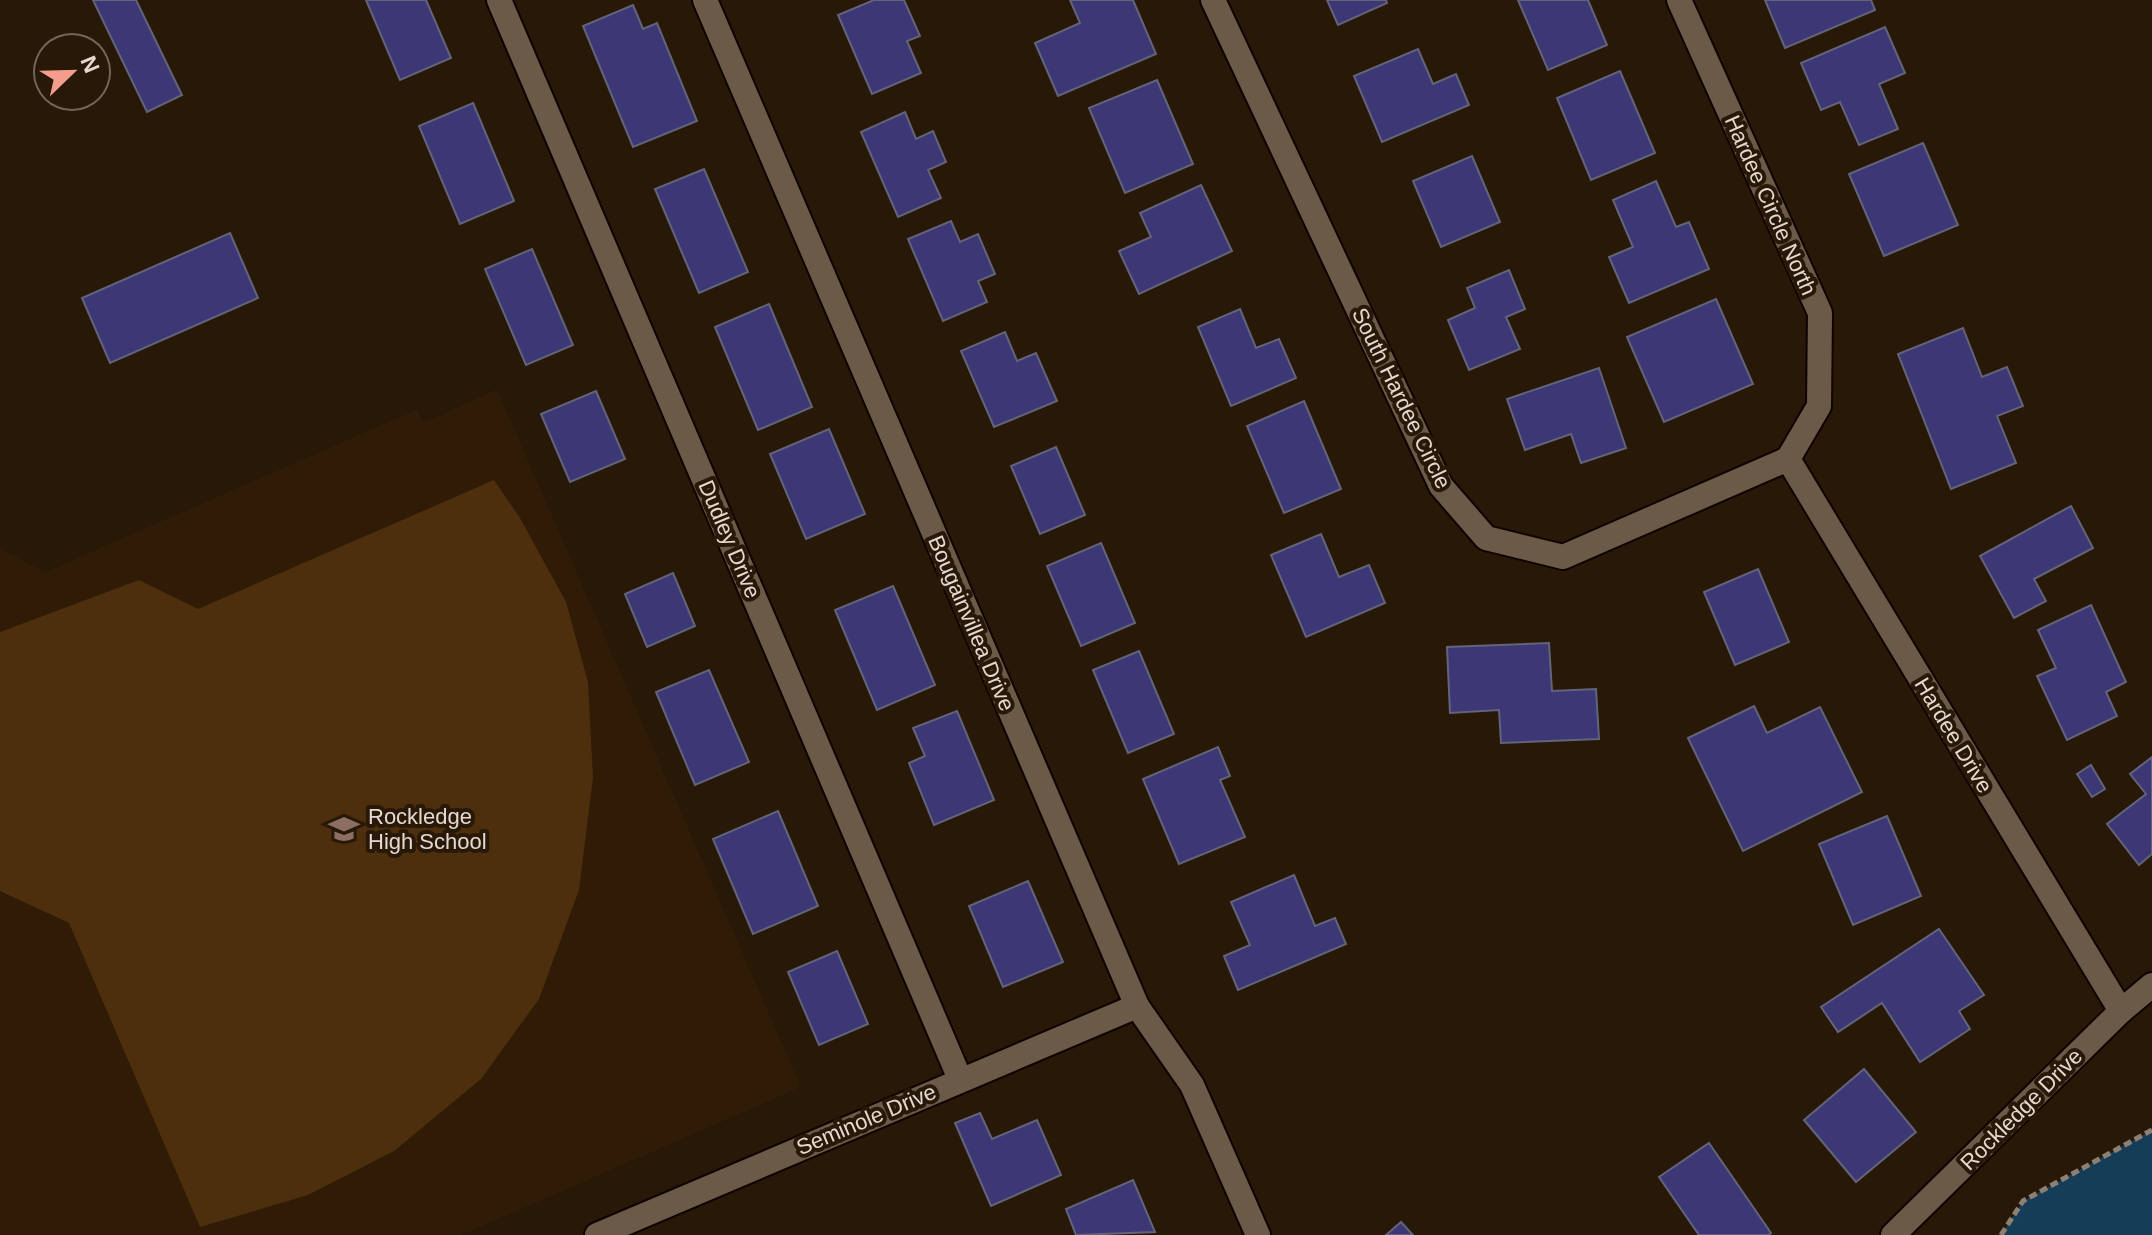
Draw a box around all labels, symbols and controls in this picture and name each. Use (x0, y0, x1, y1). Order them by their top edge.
north arrow (32, 32, 112, 112)
text: N (75, 52, 105, 77)
street label: Hardee Circle North (1720, 111, 1821, 299)
street label: South Hardee Circle (1347, 304, 1456, 493)
street label: Dudley Drive (693, 476, 766, 602)
street label: Bougainvillea Drive (923, 532, 1020, 715)
street label: Hardee Drive (1909, 673, 1998, 797)
place label: Rockledge High School (368, 804, 487, 854)
school or university icon: Rockledge High School (327, 812, 361, 846)
street label: Rockledge Drive (1955, 1043, 2087, 1175)
street label: Seminole Drive (793, 1079, 940, 1160)

